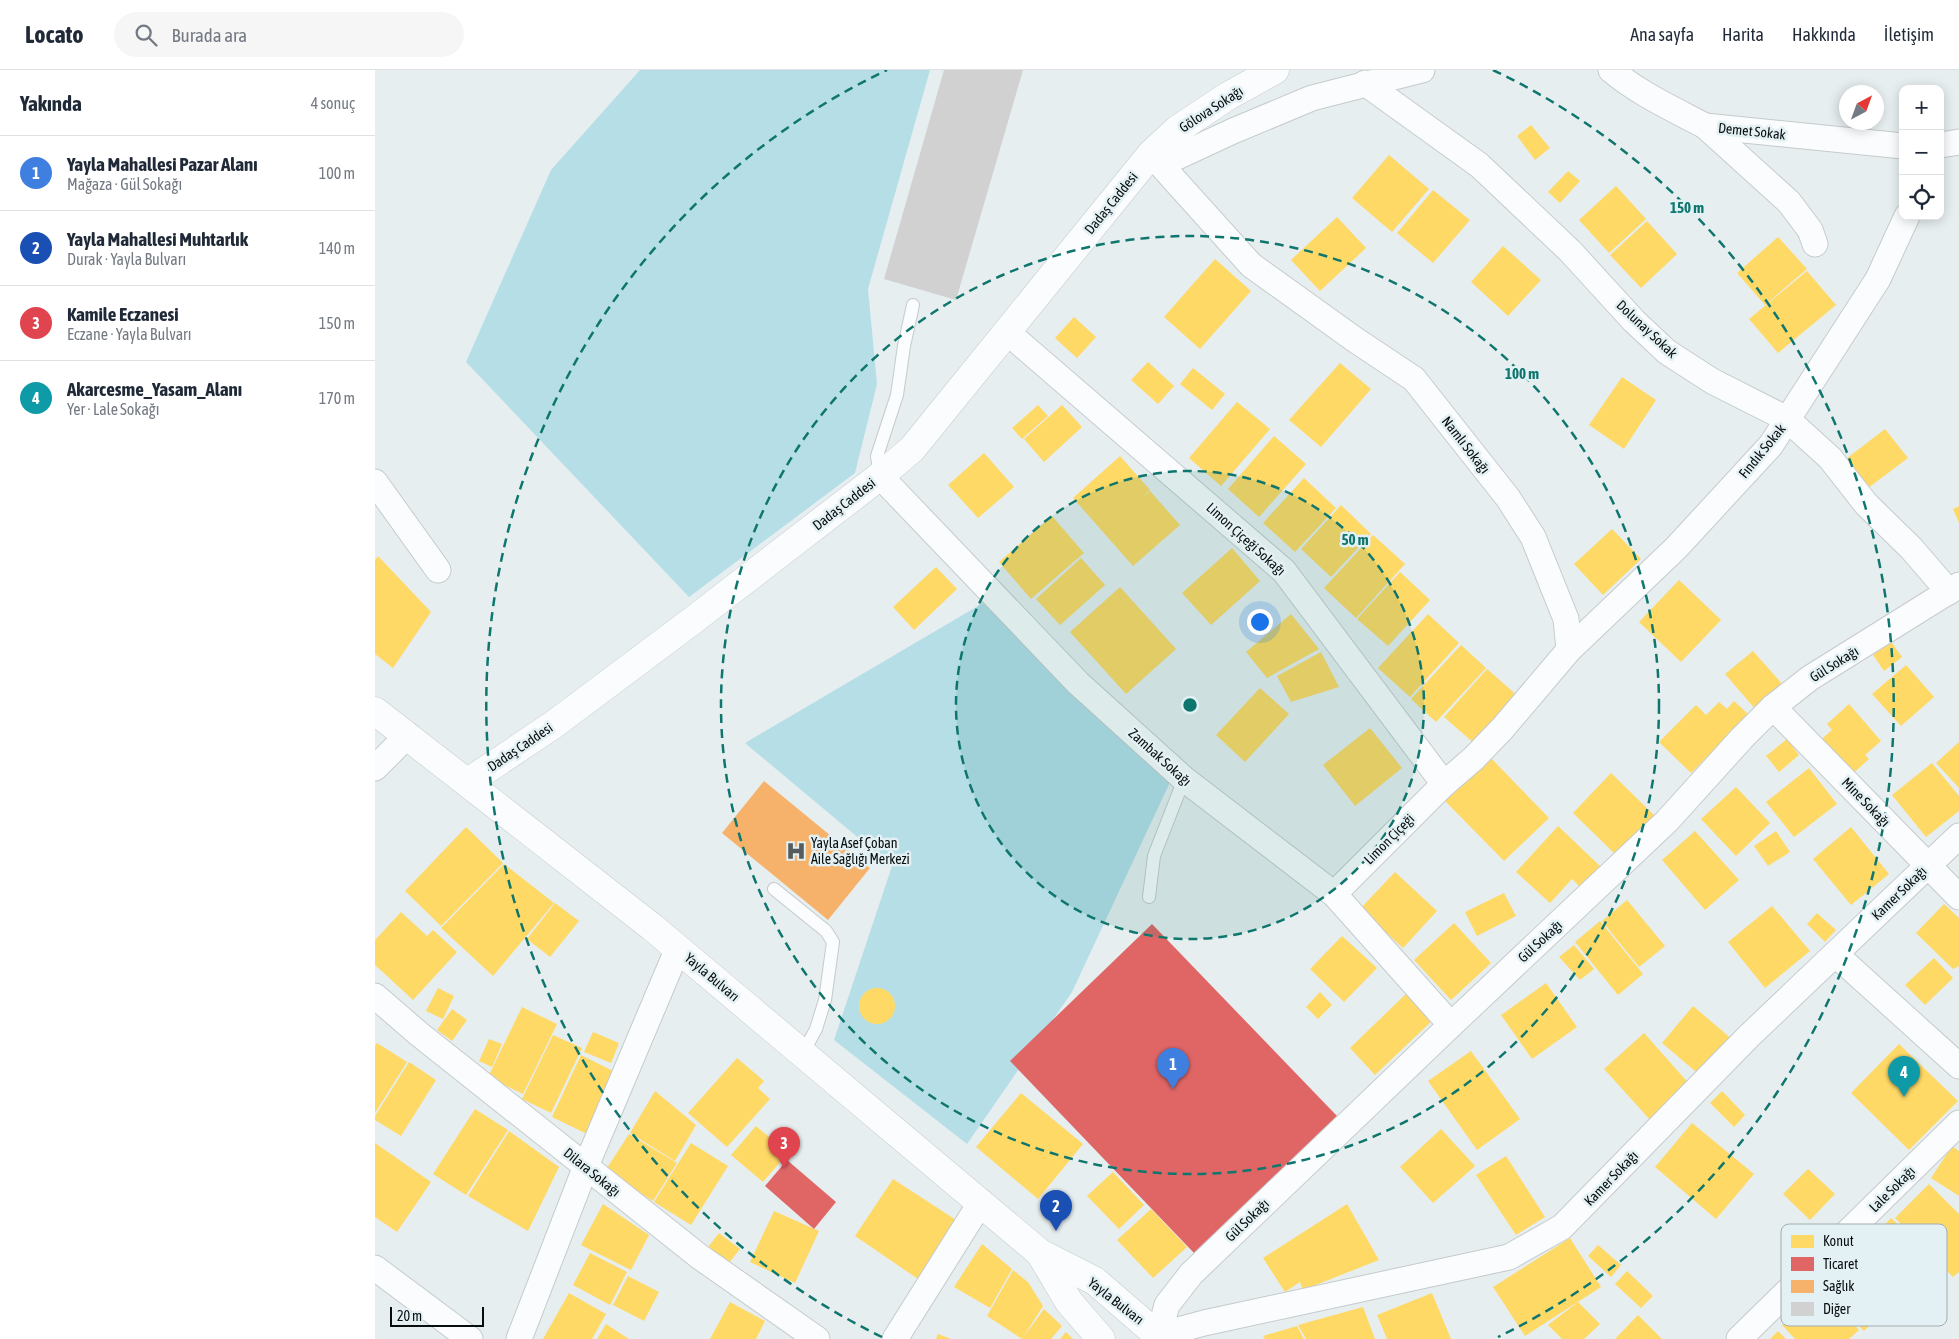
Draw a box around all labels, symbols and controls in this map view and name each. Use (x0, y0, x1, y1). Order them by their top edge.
search box (114, 12, 464, 57)
text: Locato (25, 21, 84, 48)
icon: search (132, 21, 160, 49)
text: Burada ara (172, 24, 247, 46)
text: Ana sayfa (1630, 24, 1694, 45)
text: Harita (1722, 24, 1764, 45)
text: Hakkında (1792, 24, 1856, 45)
text: İletişim (1884, 24, 1934, 45)
street label: Gölova Sokağı (1176, 83, 1246, 135)
north arrow (1839, 85, 1884, 130)
map controls (1899, 85, 1944, 220)
button: + (1899, 85, 1944, 130)
text: Yakında (20, 91, 82, 115)
text: 4 sonuç (311, 94, 355, 112)
street label: Demet Sokak (1717, 119, 1787, 143)
button: − (1899, 130, 1944, 175)
text: Yayla Mahallesi Pazar Alanı (67, 153, 258, 175)
text: 1 (32, 164, 40, 182)
text: 100 m (319, 164, 355, 182)
street label: Dadaş Caddesi (1081, 169, 1141, 237)
text: Mağaza · Gül Sokağı (67, 175, 182, 193)
button: locate (1899, 175, 1944, 220)
text: 150 m (1670, 199, 1704, 216)
text: Yayla Mahallesi Muhtarlık (67, 228, 248, 250)
text: 2 (32, 239, 40, 257)
text: 140 m (319, 239, 355, 257)
text: Durak · Yayla Bulvarı (67, 250, 186, 268)
street label: Dolunay Sokak (1613, 297, 1681, 361)
text: Kamile Eczanesi (67, 303, 179, 325)
text: 3 (32, 314, 40, 332)
text: 150 m (319, 314, 355, 332)
text: Eczane · Yayla Bulvarı (67, 325, 192, 343)
text: 100 m (1505, 365, 1539, 382)
text: Akarcesme_Yasam_Alanı (67, 378, 242, 400)
text: 4 (32, 389, 40, 407)
text: 170 m (319, 389, 355, 407)
text: Yer · Lale Sokağı (67, 400, 159, 418)
street label: Namlı Sokağı (1439, 413, 1493, 477)
street label: Fındık Sokak (1735, 421, 1789, 481)
street label: Dadaş Caddesi (810, 475, 878, 533)
street label: Limon Çiçeği Sokağı (1203, 499, 1289, 579)
text: 50 m (1342, 531, 1369, 548)
your location (1247, 609, 1273, 635)
street label: Gül Sokağı (1807, 643, 1861, 685)
centre of rings (1181, 696, 1199, 714)
street label: Dadaş Caddesi (484, 719, 556, 775)
street label: Zambak Sokağı (1125, 725, 1195, 789)
street label: Mine Sokağı (1839, 774, 1893, 830)
street label: Limon Çiçeği (1361, 811, 1417, 867)
place label: Yayla Asef Çoban Aile Sağlığı Merkezi (811, 835, 910, 867)
hospital icon: Yayla Asef Çoban Aile Sağlığı Merkezi (785, 840, 807, 862)
street label: Kamer Sokağı (1868, 863, 1930, 923)
street label: Gül Sokağı (1515, 917, 1565, 965)
street label: Yayla Bulvarı (681, 950, 743, 1004)
pin: 1 (1157, 1048, 1189, 1089)
pin: 4 (1888, 1056, 1920, 1097)
pin: 3 (768, 1127, 800, 1168)
street label: Dilara Sokağı (561, 1144, 623, 1200)
street label: Kamer Sokağı (1581, 1147, 1641, 1209)
street label: Lale Sokağı (1866, 1163, 1918, 1215)
pin: 2 (1040, 1190, 1072, 1231)
street label: Gül Sokağı (1222, 1195, 1272, 1245)
legend (1781, 1224, 1947, 1326)
text: Konut (1823, 1233, 1854, 1249)
text: Ticaret (1823, 1256, 1858, 1272)
street label: Yayla Bulvarı (1085, 1274, 1147, 1328)
text: Sağlık (1823, 1278, 1855, 1294)
text: Diğer (1823, 1301, 1851, 1317)
scale bar (390, 1304, 484, 1327)
text: 20 m (397, 1308, 422, 1324)

